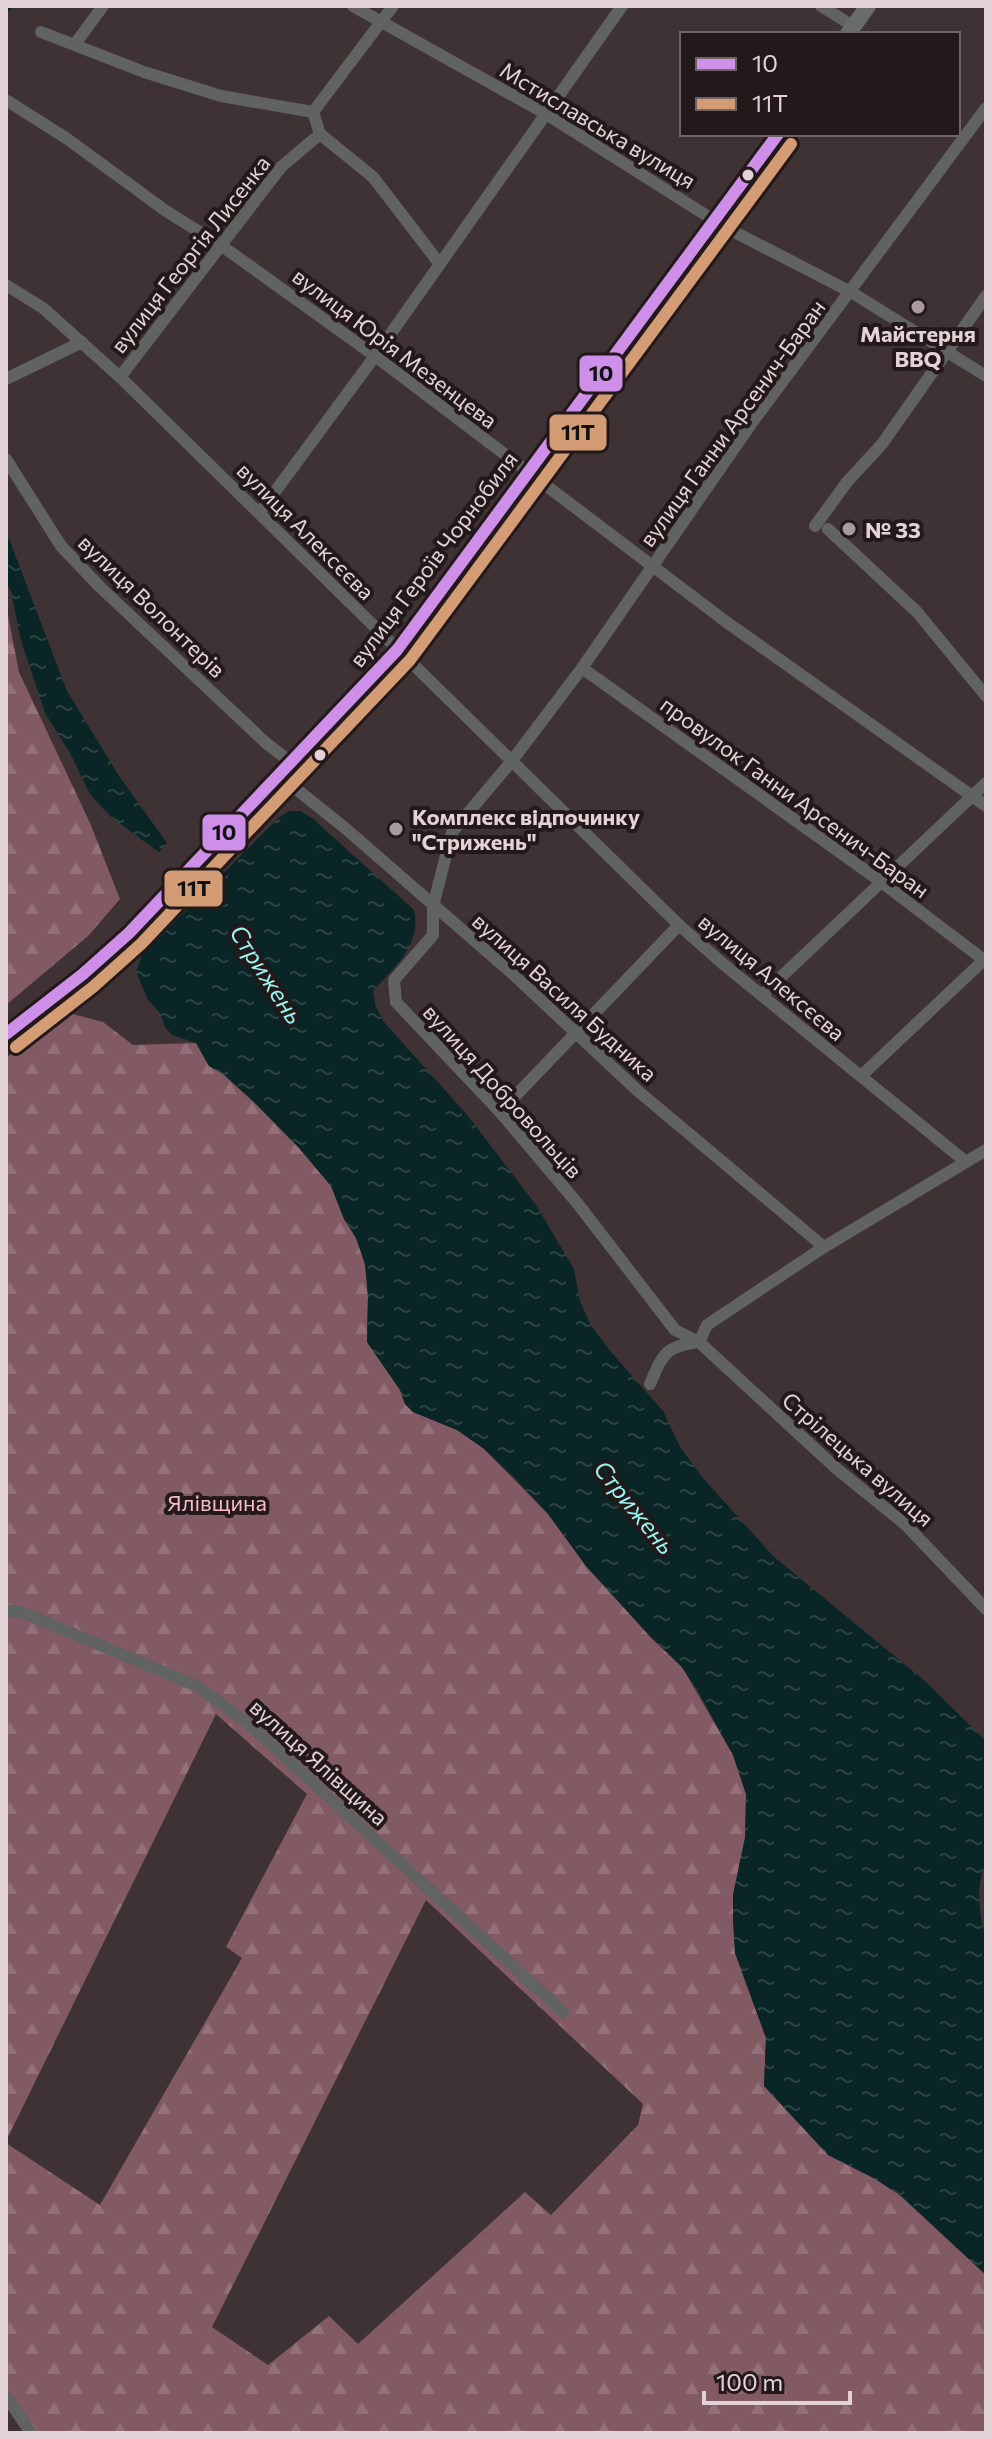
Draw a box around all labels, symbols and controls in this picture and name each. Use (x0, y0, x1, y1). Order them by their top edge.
legend (680, 32, 960, 136)
text: 10 (752, 48, 778, 77)
street label: Мстиславська вулиця (495, 56, 701, 194)
text: 11Т (752, 88, 788, 117)
street label: вулиця Георгія Лисенка (105, 150, 275, 358)
unlabelled marker (740, 167, 756, 183)
street label: вулиця Юрія Мезенцева (287, 262, 503, 434)
street label: вулиця Ганни Арсенич-Баран (633, 294, 831, 552)
marker: Майстерня BBQ (909, 298, 927, 316)
place label: Майстерня BBQ (860, 320, 976, 372)
line badge: 10 (578, 354, 624, 393)
text: 10 (589, 359, 613, 386)
line badge: 11Т (548, 413, 608, 452)
text: 11Т (561, 418, 595, 445)
street label: вулиця Героїв Чорнобиля (343, 446, 523, 672)
street label: вулиця Алексєєва (232, 457, 380, 605)
place label: № 33 (865, 516, 921, 543)
marker: № 33 (840, 520, 858, 538)
street label: вулиця Волонтерів (73, 529, 231, 683)
street label: провулок Ганни Арсенич-Баран (656, 691, 934, 903)
unlabelled marker (312, 747, 328, 763)
place label: Комплекс відпочинку "Стрижень" (412, 803, 640, 855)
line badge: 10 (201, 813, 247, 852)
text: 10 (212, 818, 236, 845)
marker: Комплекс відпочинку "Стрижень" (387, 820, 405, 838)
line badge: 11Т (163, 869, 224, 908)
text: 11Т (177, 874, 211, 901)
street label: вулиця Василя Будника (467, 907, 663, 1087)
street label: вулиця Алексєєва (693, 908, 851, 1046)
water label: Стрижень (224, 919, 310, 1029)
street label: вулиця Добровольців (418, 998, 588, 1184)
street label: Стрілецька вулиця (777, 1386, 939, 1532)
water label: Стрижень (588, 1454, 682, 1560)
park label: Ялівщина (167, 1489, 267, 1516)
street label: вулиця Ялівщина (245, 1693, 393, 1831)
scale bar (704, 2355, 850, 2405)
text: 100 m (716, 2367, 783, 2396)

